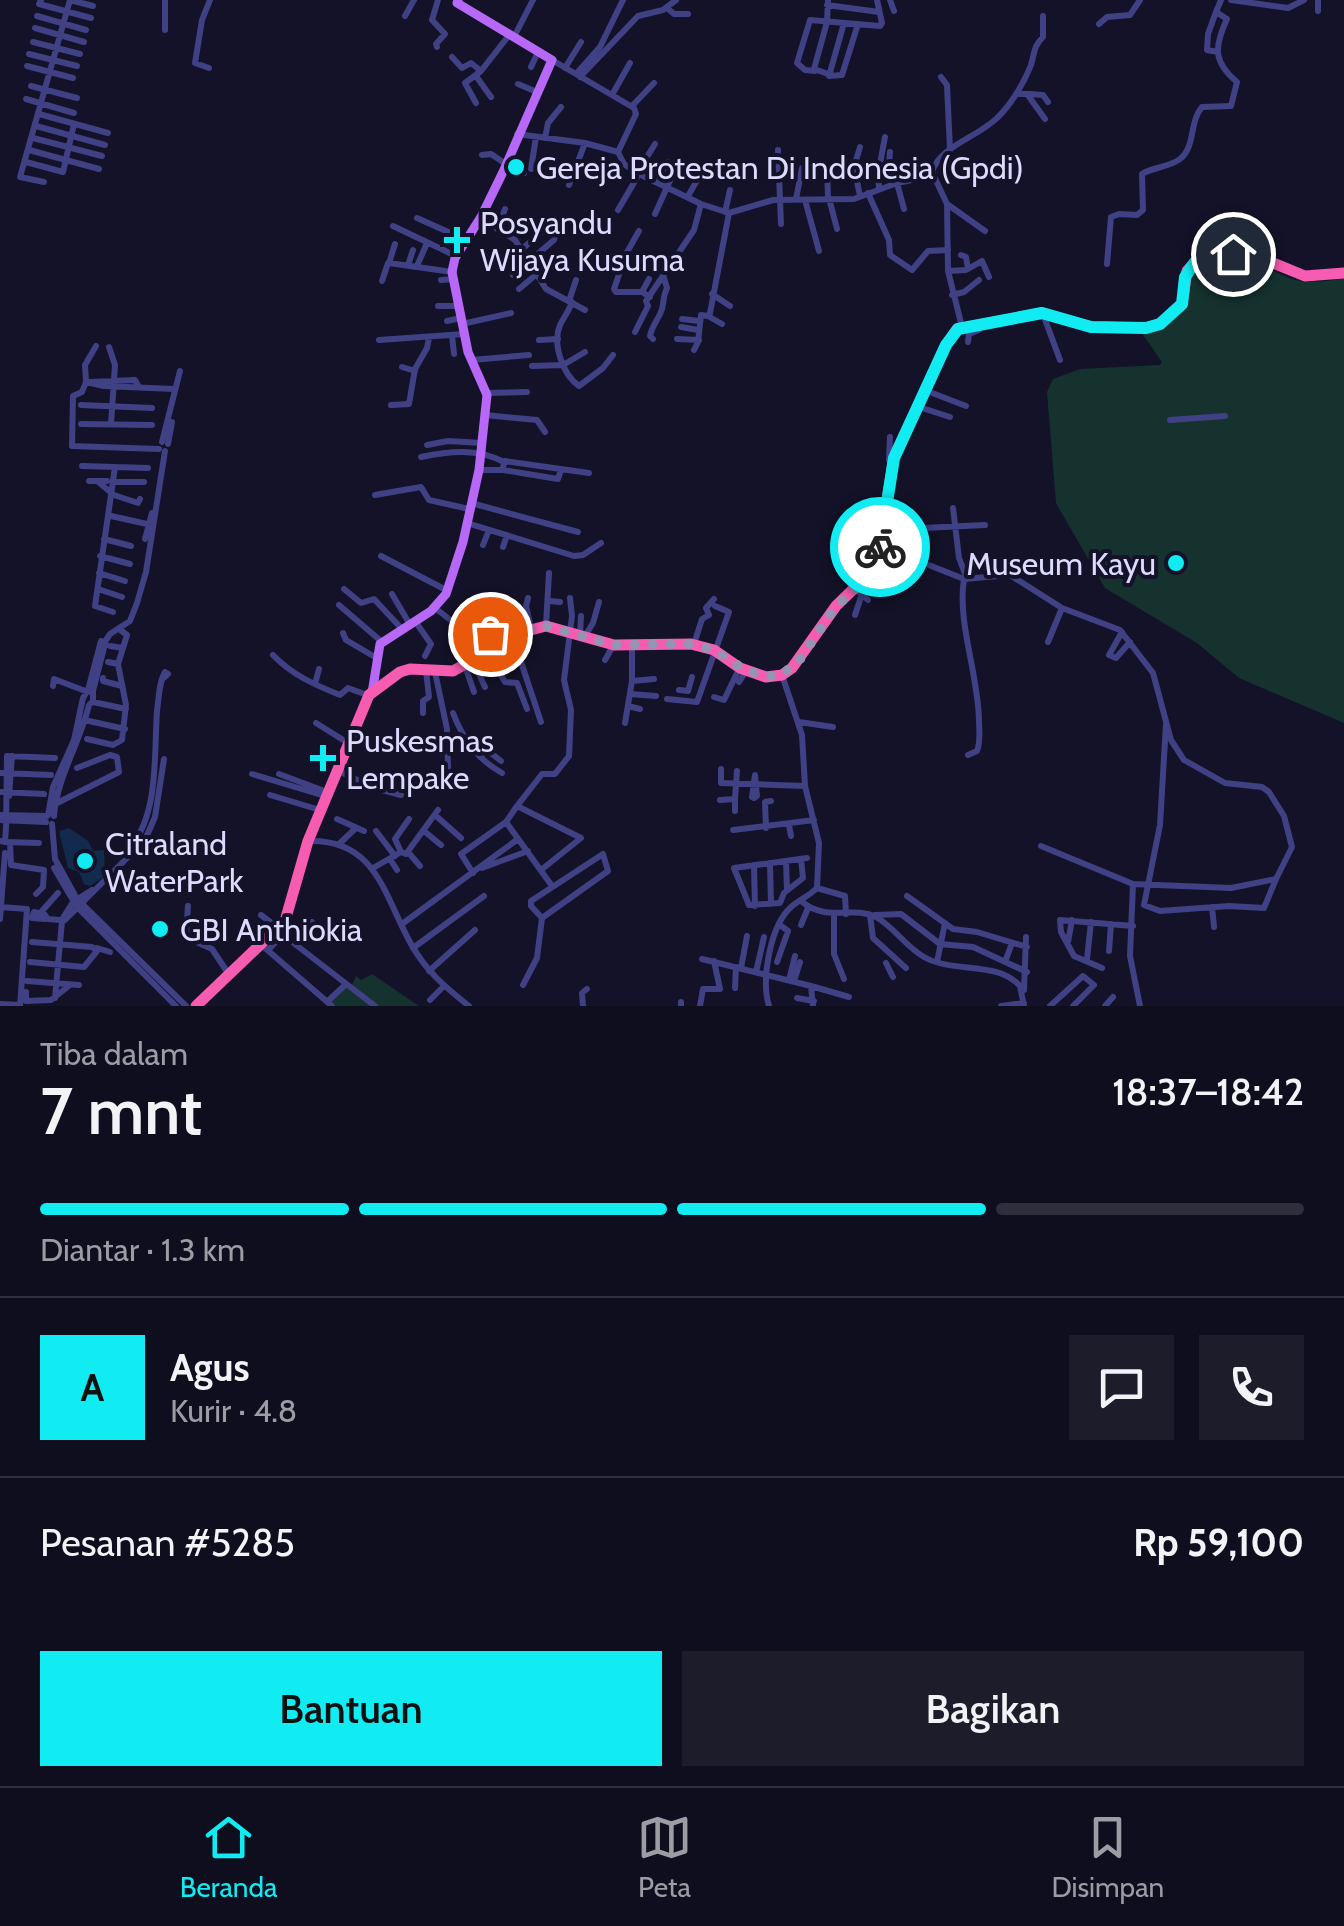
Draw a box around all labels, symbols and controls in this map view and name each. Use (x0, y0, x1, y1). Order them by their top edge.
place label: Gereja Protestan Di Indonesia (Gpdi) (536, 148, 1024, 187)
marker: Gereja Protestan Di Indonesia (Gpdi) (505, 156, 527, 178)
place label: Posyandu Wijaya Kusuma (480, 203, 685, 279)
pin (1191, 212, 1276, 297)
marker: Posyandu Wijaya Kusuma (444, 227, 470, 253)
icon: home (1206, 227, 1261, 282)
courier (830, 497, 930, 597)
icon: bike (853, 520, 908, 575)
place label: Museum Kayu (966, 544, 1156, 583)
marker: Museum Kayu (1165, 552, 1187, 574)
pin (448, 592, 533, 677)
icon: bag (463, 607, 518, 662)
place label: Puskesmas Lempake (346, 721, 494, 797)
marker: Puskesmas Lempake (310, 745, 336, 771)
place label: Citraland WaterPark (105, 824, 244, 900)
marker: Citraland WaterPark (74, 850, 96, 872)
place label: GBI Anthiokia (180, 910, 363, 949)
marker: GBI Anthiokia (149, 918, 171, 940)
text: Tiba dalam (40, 1034, 188, 1073)
text: 18:37–18:42 (1112, 1068, 1304, 1115)
text: 7 mnt (40, 1071, 202, 1150)
text: Diantar · 1.3 km (40, 1230, 245, 1269)
button: chat (1069, 1335, 1174, 1440)
button: phone (1199, 1335, 1304, 1440)
text: Agus (170, 1344, 250, 1391)
text: A (81, 1364, 104, 1411)
text: Kurir · 4.8 (170, 1391, 297, 1430)
text: Pesanan #5285 (40, 1519, 295, 1566)
text: Rp 59,100 (1133, 1519, 1304, 1566)
button: Bantuan (40, 1651, 662, 1766)
button: Bagikan (682, 1651, 1304, 1766)
tab: Beranda (180, 1810, 278, 1904)
tab: Peta (637, 1810, 692, 1904)
tab: Disimpan (1051, 1810, 1164, 1904)

